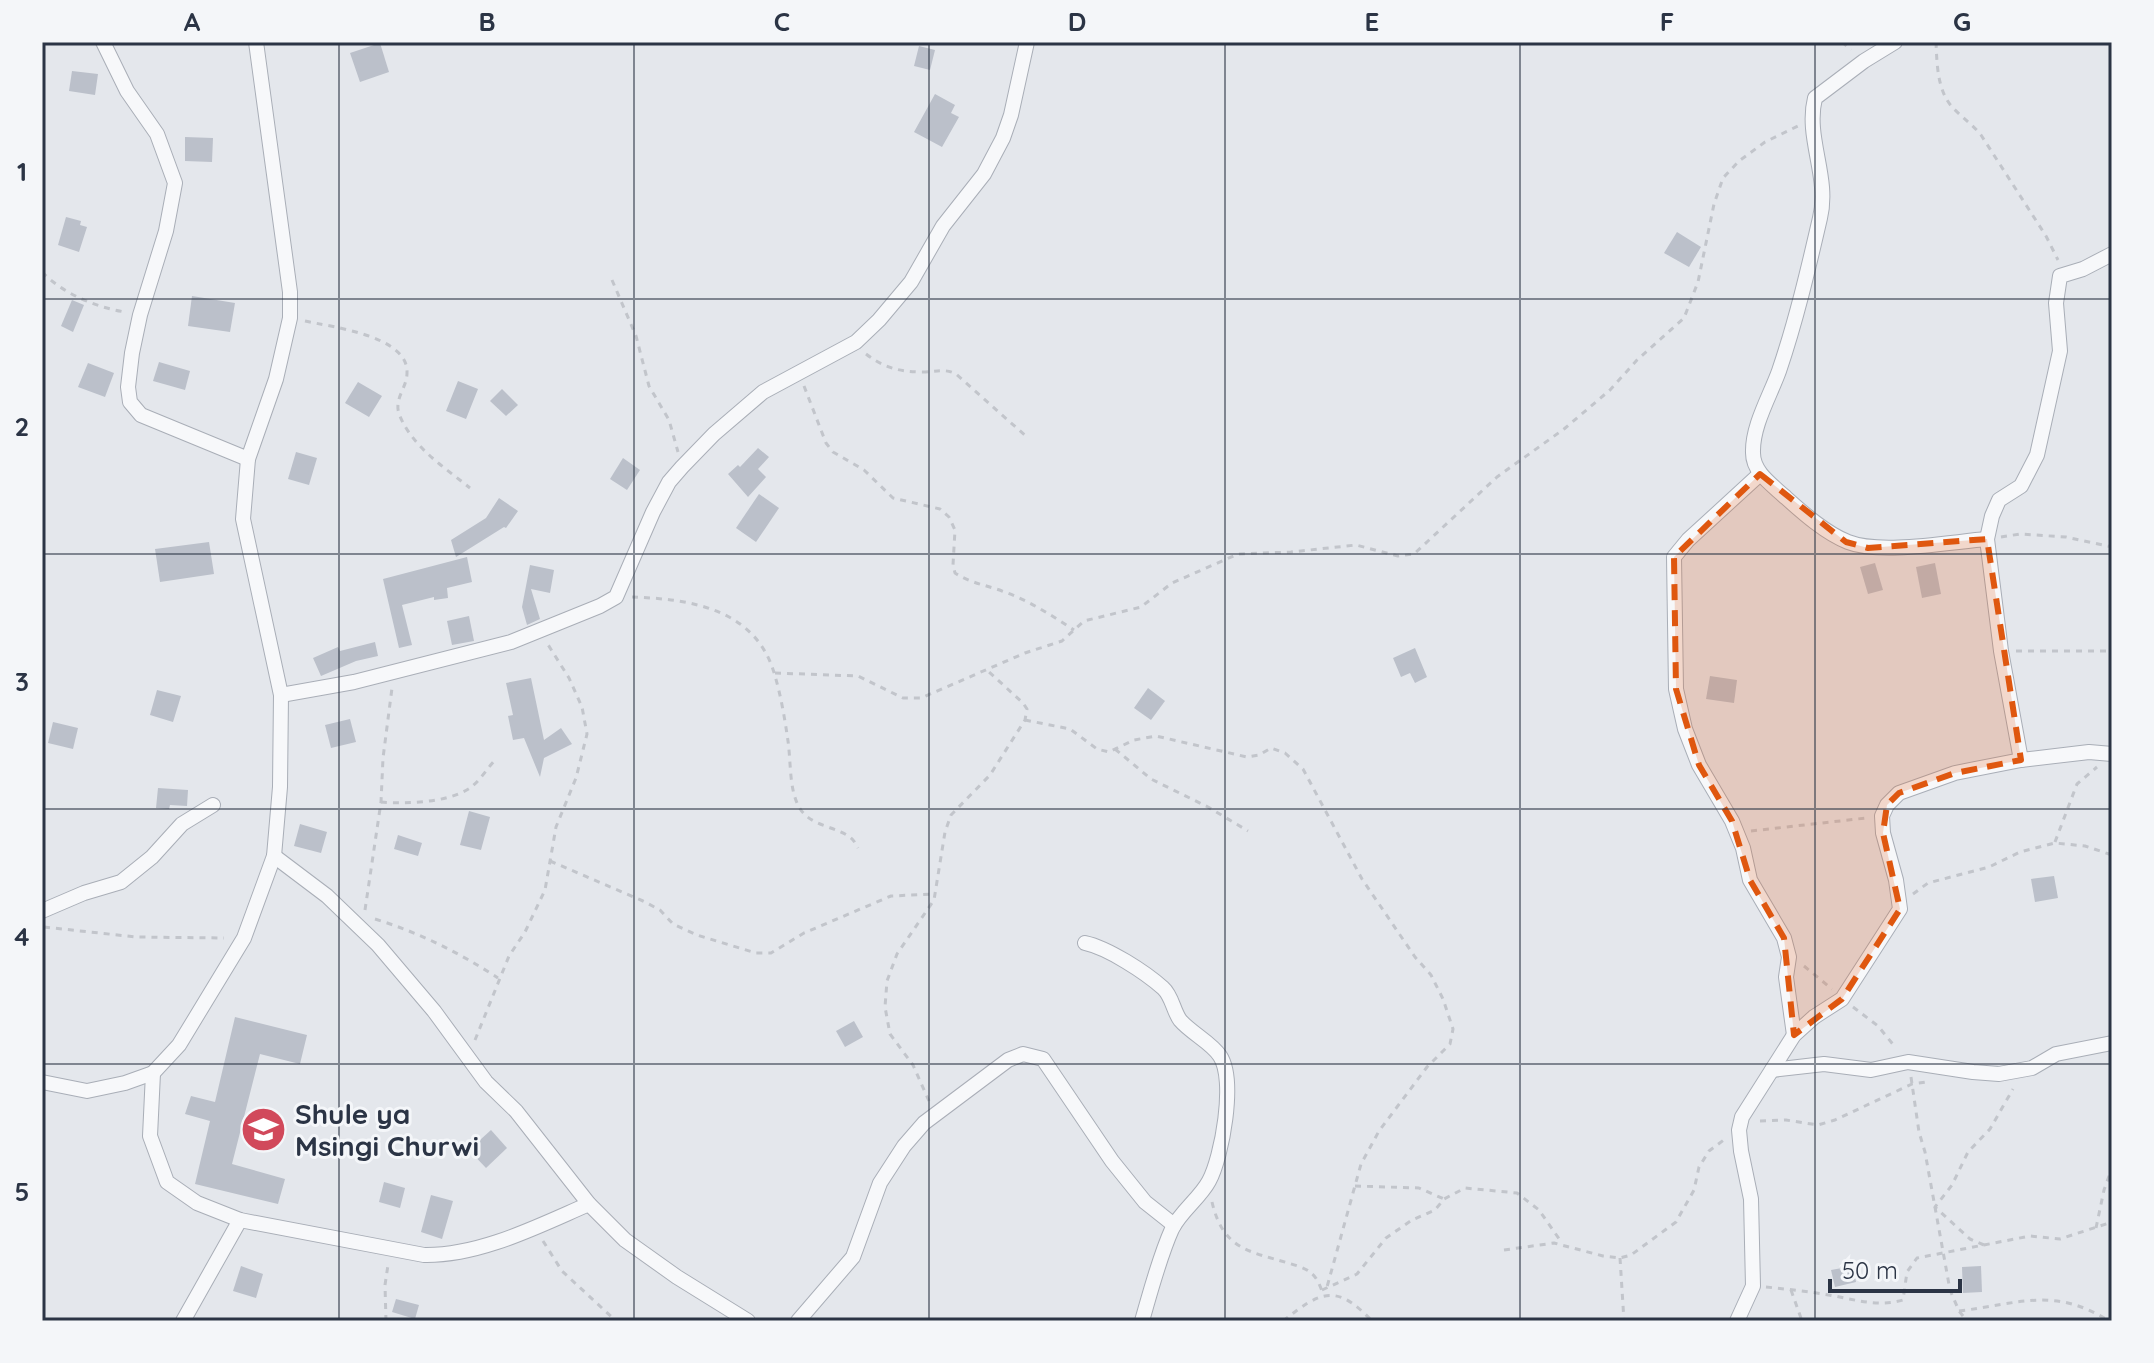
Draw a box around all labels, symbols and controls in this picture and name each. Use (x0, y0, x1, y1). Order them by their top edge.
text: A (184, 5, 201, 38)
text: B (478, 5, 496, 38)
text: C (774, 5, 790, 38)
text: D (1068, 5, 1086, 38)
text: E (1365, 5, 1379, 38)
text: F (1660, 5, 1674, 38)
text: G (1953, 5, 1971, 38)
text: 1 (17, 155, 27, 188)
text: 2 (15, 410, 29, 443)
text: 3 (15, 665, 29, 698)
text: 4 (14, 920, 30, 953)
place label: Shule ya Msingi Churwi (295, 1096, 479, 1163)
school or university icon: Shule ya Msingi Churwi (240, 1106, 288, 1154)
text: 5 (15, 1175, 29, 1208)
scale bar (1830, 1243, 1960, 1293)
text: 50 m (1842, 1255, 1898, 1285)

